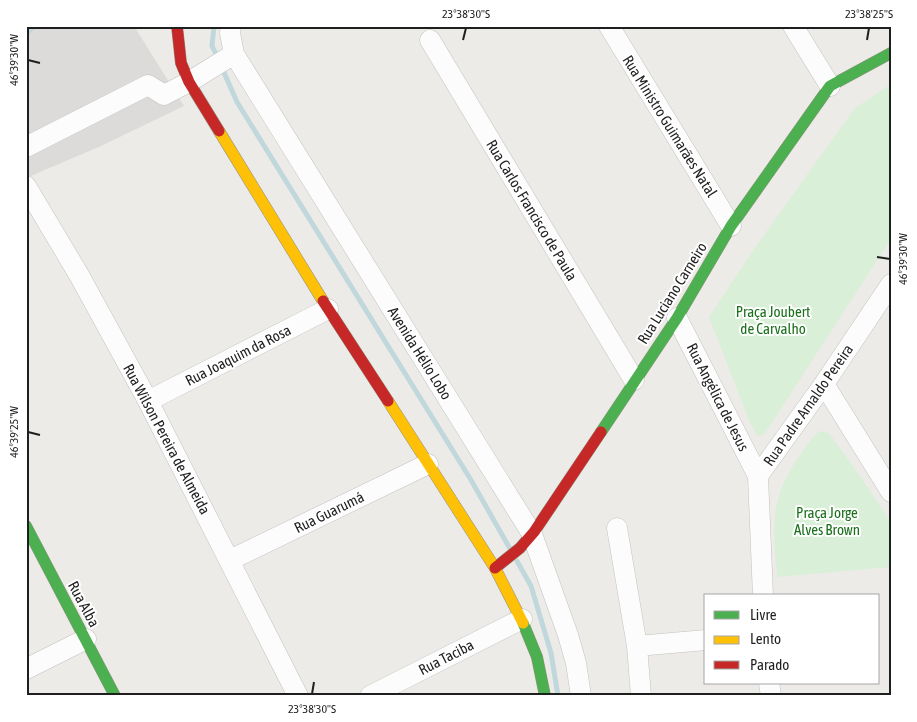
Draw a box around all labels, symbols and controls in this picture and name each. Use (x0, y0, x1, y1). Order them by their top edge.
text: 23°38'30"S (442, 7, 490, 21)
text: 23°38'25"S (845, 7, 893, 21)
text: 46°39'30"W (7, 34, 21, 86)
street label: Rua Ministro Guimarães Natal (619, 52, 721, 200)
street label: Rua Carlos Francisco de Paula (483, 136, 581, 284)
text: 46°39'30"W (896, 233, 910, 285)
street label: Rua Luciano Carneiro (634, 239, 710, 347)
street label: Avenida Hélio Lobo (385, 303, 455, 403)
park label: Praça Joubert de Carvalho (736, 303, 810, 337)
street label: Rua Joaquim da Rosa (182, 321, 294, 389)
street label: Rua Angélica de Jesus (683, 340, 753, 454)
street label: Rua Padre Arnaldo Pereira (760, 341, 856, 469)
street label: Rua Wilson Pereira de Almeida (120, 361, 214, 517)
text: 46°39'25"W (7, 406, 21, 458)
street label: Rua Guarumá (291, 488, 367, 536)
park label: Praça Jorge Alves Brown (794, 504, 860, 538)
street label: Rua Alba (65, 578, 103, 630)
legend (704, 594, 880, 684)
text: Livre (750, 606, 777, 623)
text: Lento (750, 630, 781, 647)
street label: Rua Taciba (416, 636, 476, 678)
text: Parado (750, 656, 789, 673)
text: 23°38'30"S (288, 702, 336, 716)

